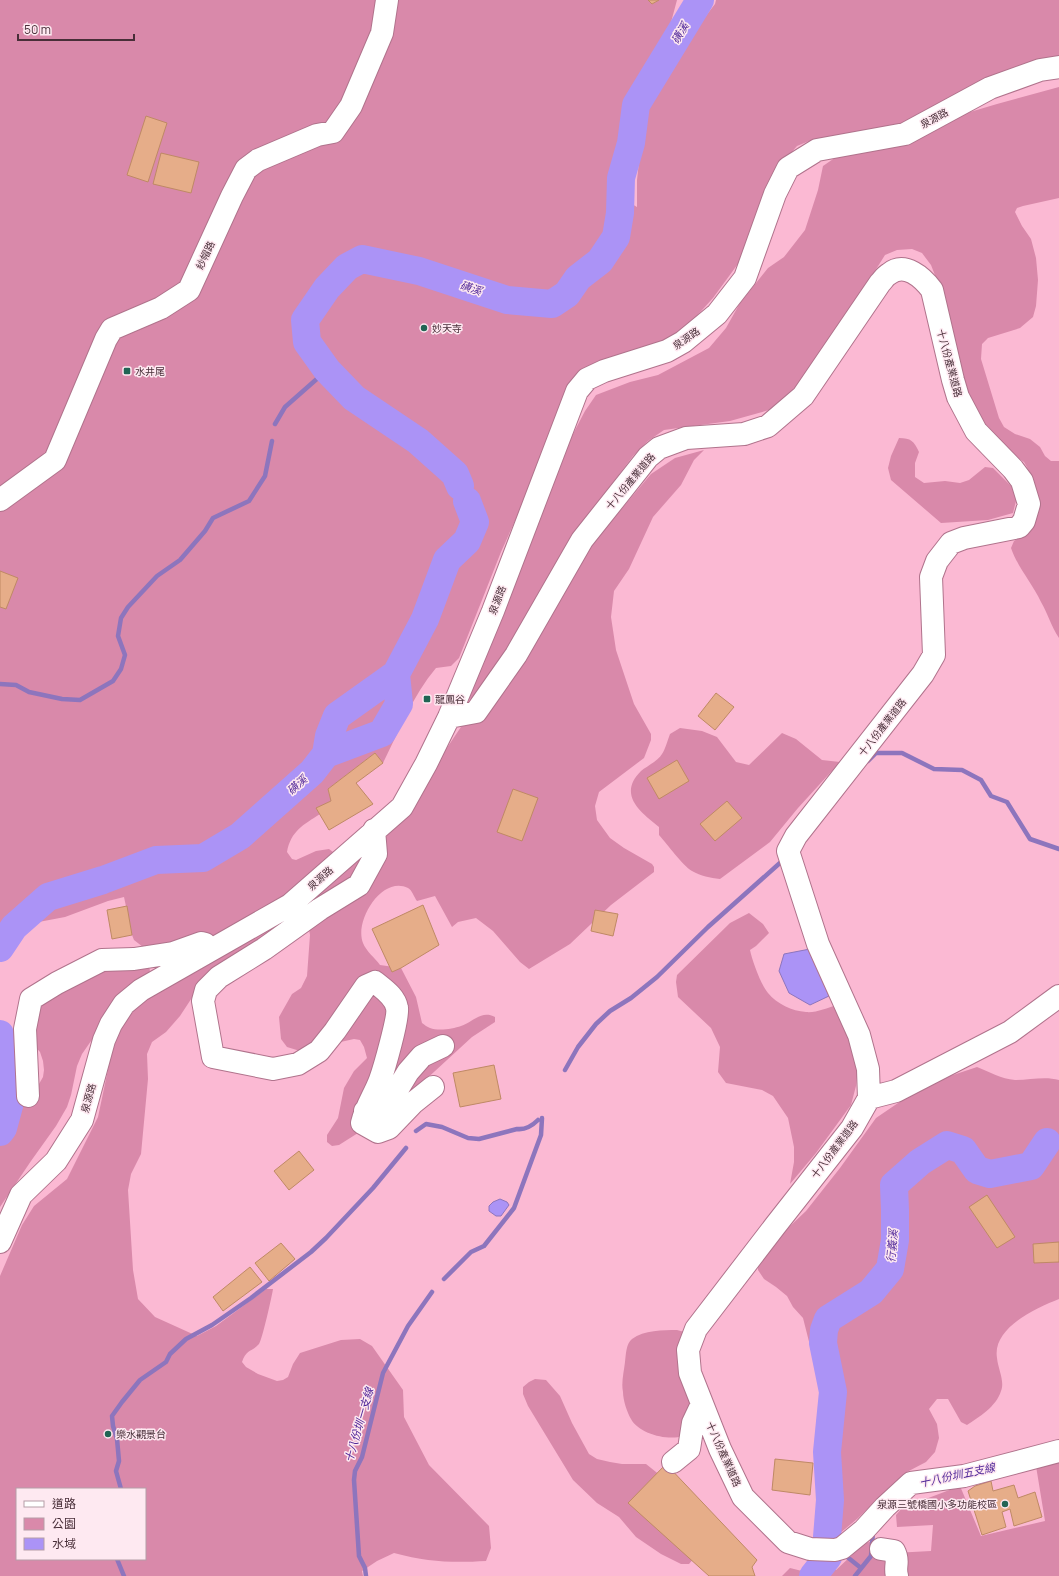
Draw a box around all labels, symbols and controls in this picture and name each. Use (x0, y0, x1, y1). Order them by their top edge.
scale bar (18, 16, 134, 42)
water label: 磺溪 (667, 18, 693, 46)
text: 50 m (24, 21, 51, 38)
street label: 泉源路 (917, 105, 951, 131)
street label: 紗帽路 (192, 238, 218, 272)
water label: 磺溪 (458, 277, 486, 299)
place label: 妙天寺 (432, 321, 462, 335)
marker: 妙天寺 (419, 323, 429, 333)
street label: 泉源路 (670, 324, 702, 352)
street label: 十八份產業道路 (934, 327, 966, 399)
place label: 水井尾 (135, 364, 165, 378)
marker: 水井尾 (122, 366, 132, 376)
street label: 十八份產業道路 (602, 450, 658, 512)
street label: 泉源路 (485, 583, 509, 617)
place label: 龍鳳谷 (435, 692, 465, 706)
marker: 龍鳳谷 (422, 694, 432, 704)
street label: 十八份產業道路 (855, 695, 909, 759)
water label: 磺溪 (283, 770, 311, 798)
street label: 泉源路 (304, 863, 336, 893)
street label: 泉源路 (77, 1082, 99, 1114)
street label: 十八份產業道路 (807, 1117, 861, 1181)
water label: 行義溪 (883, 1227, 901, 1263)
water label: 十八份圳一支線 (341, 1384, 377, 1464)
street label: 十八份產業道路 (703, 1419, 745, 1489)
place label: 樂水觀景台 (116, 1427, 166, 1441)
marker: 樂水觀景台 (103, 1429, 113, 1439)
water label: 十八份圳五支線 (918, 1459, 998, 1490)
legend (16, 1488, 146, 1560)
text: 道路 (52, 1495, 76, 1512)
place label: 泉源三號橋國小多功能校區 (877, 1497, 997, 1511)
marker: 泉源三號橋國小多功能校區 (1000, 1499, 1010, 1509)
text: 公園 (52, 1515, 76, 1532)
text: 水域 (52, 1535, 76, 1552)

